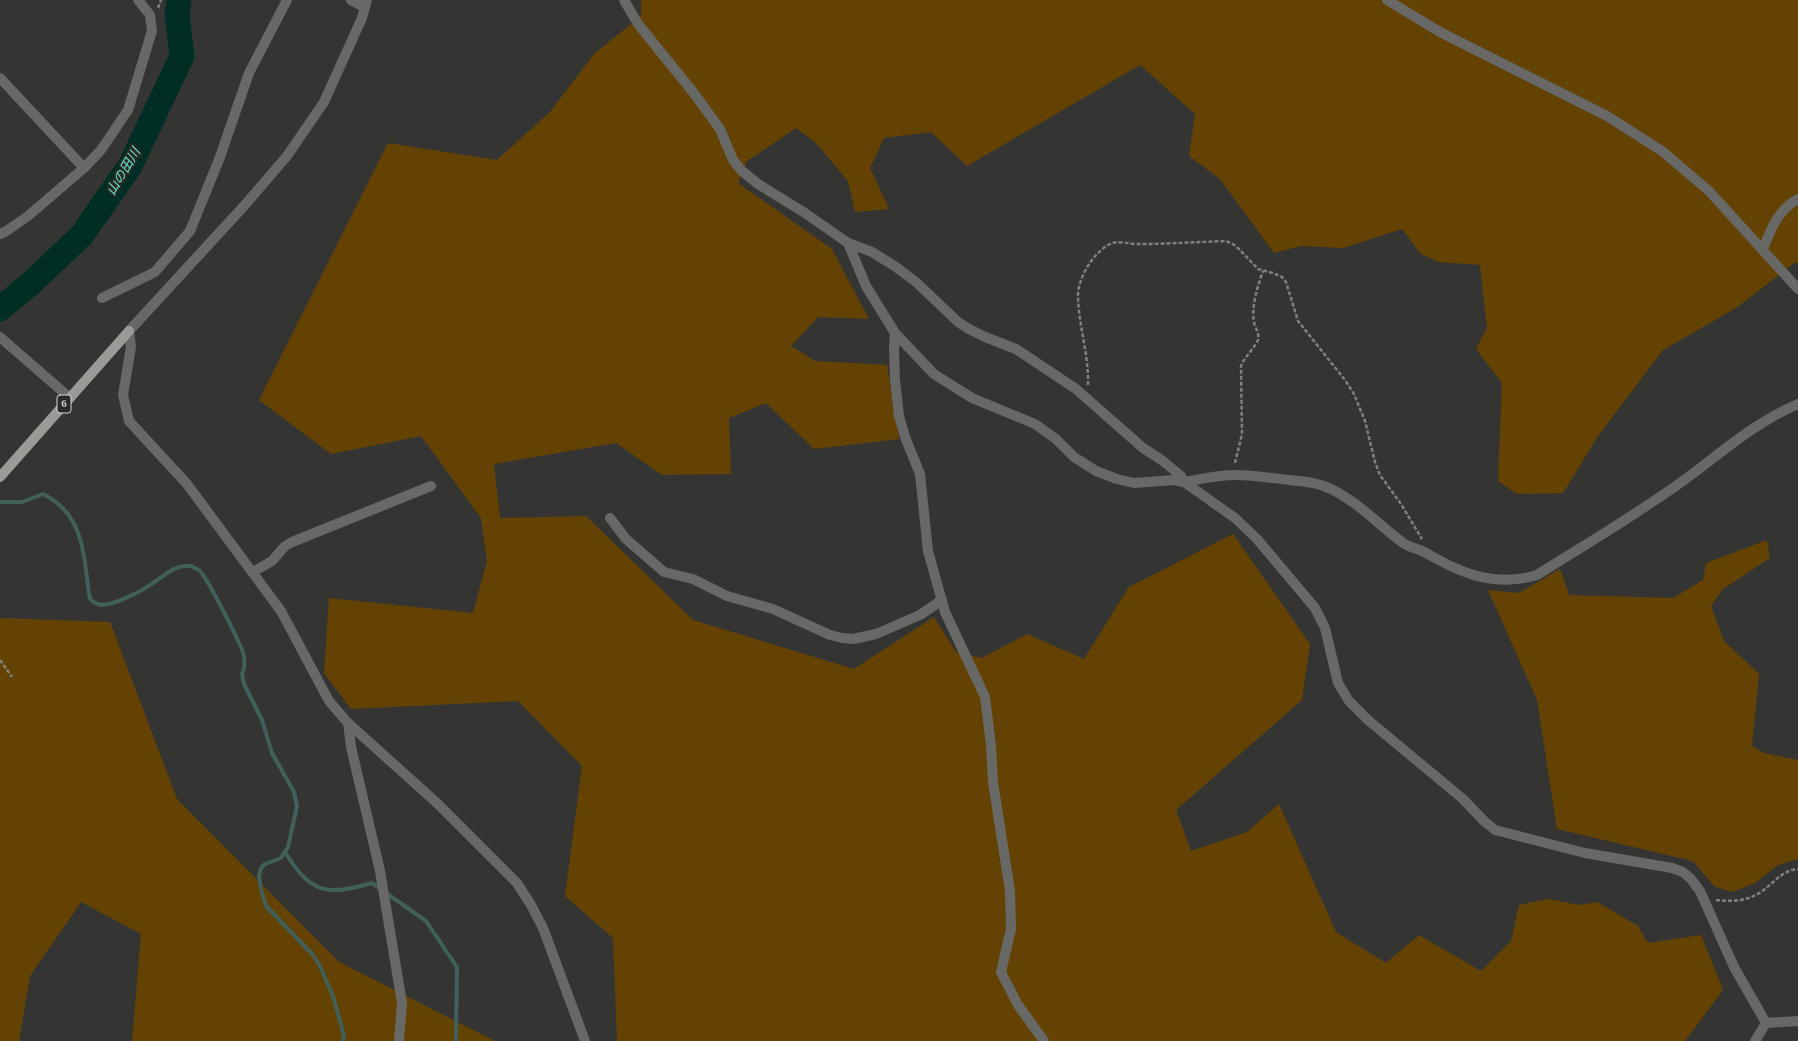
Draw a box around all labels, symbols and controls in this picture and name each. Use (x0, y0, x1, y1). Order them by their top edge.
water label: 山の田川 (104, 146, 144, 198)
road number: 6 (57, 395, 71, 413)

